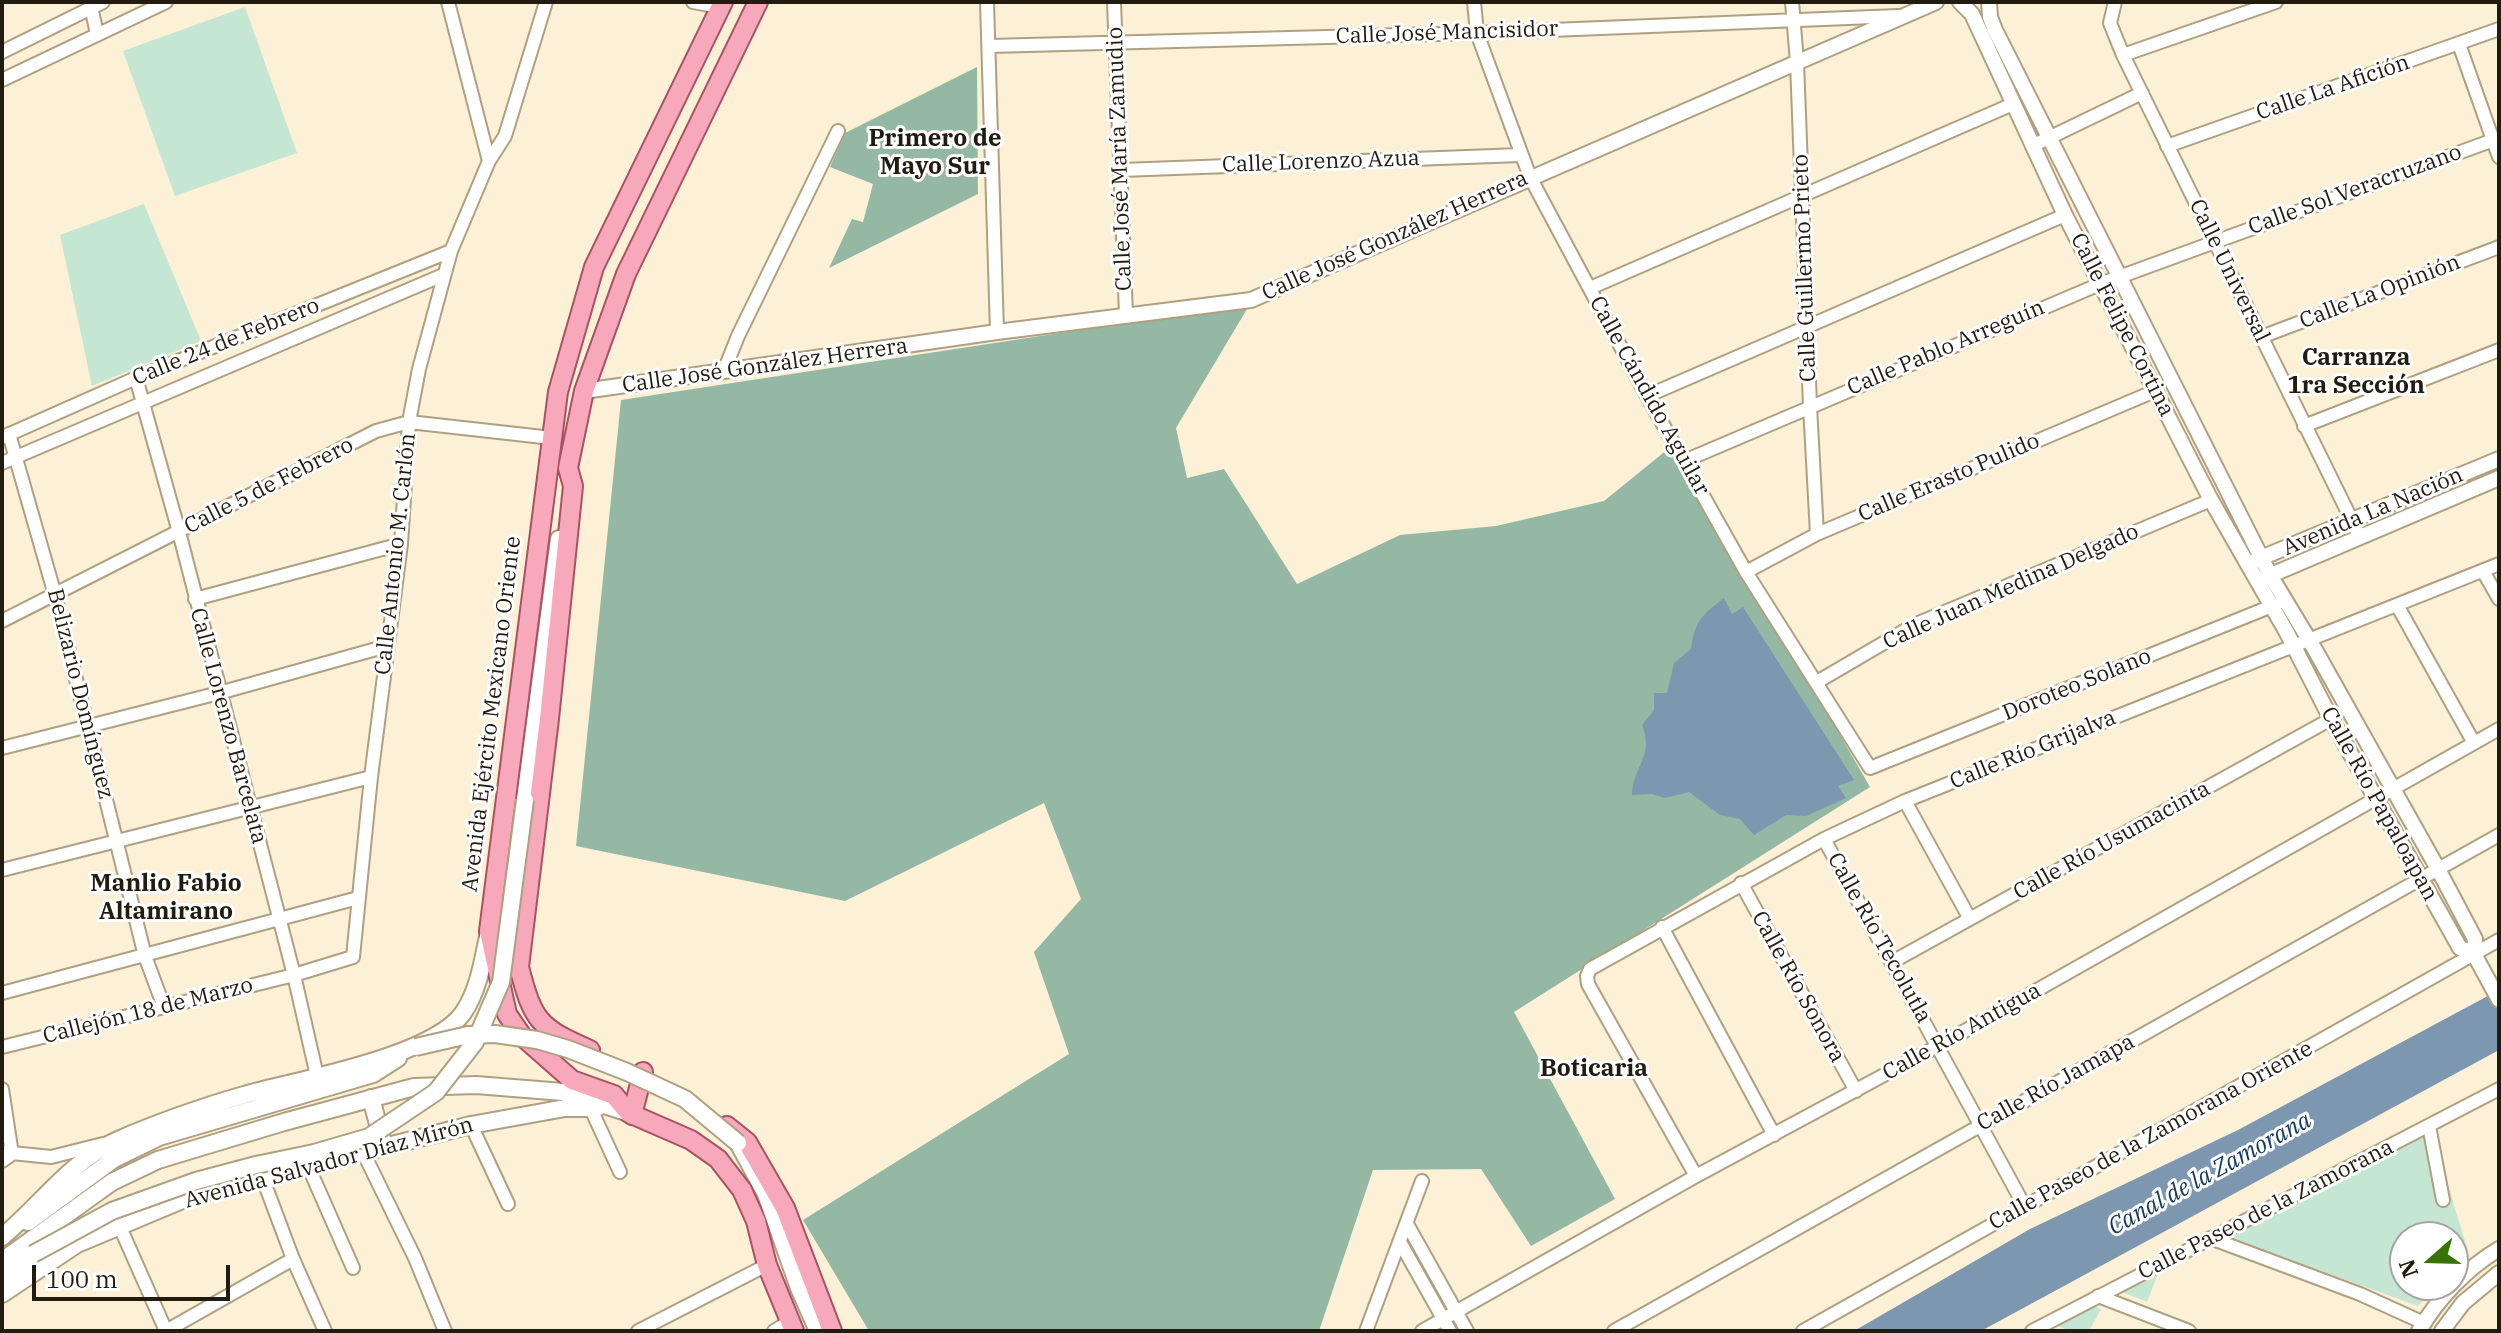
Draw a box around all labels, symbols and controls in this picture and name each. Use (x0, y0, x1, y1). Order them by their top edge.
street label: Calle José Mancisidor (1335, 16, 1559, 50)
street label: Calle José María Zamudio (1102, 26, 1138, 292)
street label: Calle La Afición (2253, 49, 2413, 127)
district label: Primero de Mayo Sur (869, 125, 1001, 181)
street label: Calle Sol Veracruzano (2245, 139, 2465, 241)
street label: Calle Lorenzo Azua (1222, 145, 1420, 179)
street label: Calle Guillermo Prieto (1788, 154, 1822, 382)
street label: Calle José González Herrera (1258, 165, 1532, 307)
street label: Calle Universal (2183, 195, 2275, 347)
street label: Calle Felipe Cortina (2064, 229, 2180, 421)
street label: Calle La Opinión (2296, 249, 2464, 335)
street label: Calle 24 de Febrero (129, 292, 323, 392)
street label: Calle Cándido Aguilar (1583, 292, 1715, 500)
street label: Calle Pablo Arreguín (1843, 295, 2049, 401)
street label: Calle José González Herrera (620, 333, 910, 399)
district label: Carranza 1ra Sección (2287, 344, 2425, 400)
street label: Calle Erasto Pulido (1854, 428, 2044, 528)
street label: Calle 5 de Febrero (180, 432, 358, 540)
street label: Calle Antonio M. Carlón (370, 432, 422, 676)
street label: Avenida La Nación (2279, 462, 2467, 562)
street label: Calle Juan Medina Delgado (1879, 519, 2143, 655)
street label: Avenida Ejército Mexicano Oriente (457, 535, 527, 893)
street label: Belizario Domínguez (41, 586, 119, 802)
street label: Calle Lorenzo Barcelata (184, 605, 272, 847)
street label: Doroteo Solano (1999, 643, 2155, 727)
street label: Calle Río Papaloapan (2315, 702, 2443, 906)
street label: Calle Río Grijalva (1946, 705, 2120, 795)
street label: Calle Río Usumacinta (2009, 776, 2215, 906)
street label: Calle Río Tecolutla (1821, 848, 1937, 1028)
district label: Manlio Fabio Altamirano (90, 870, 242, 926)
street label: Calle Río Sonora (1745, 907, 1851, 1067)
street label: Callejón 18 de Marzo (40, 972, 256, 1050)
street label: Calle Río Antigua (1878, 978, 2046, 1086)
street label: Calle Río Jamapa (1973, 1029, 2139, 1137)
street label: Calle Paseo de la Zamorana Oriente (1985, 1036, 2317, 1236)
district label: Boticaria (1540, 1055, 1648, 1083)
water label: Canal de la Zamorana (2103, 1106, 2317, 1242)
street label: Avenida Salvador Díaz Mirón (182, 1112, 476, 1214)
street label: Calle Paseo de la Zamorana (2134, 1134, 2398, 1286)
north arrow (2389, 1221, 2469, 1301)
scale bar (36, 1249, 234, 1299)
text: N (2391, 1256, 2424, 1282)
text: 100 m (46, 1263, 118, 1295)

